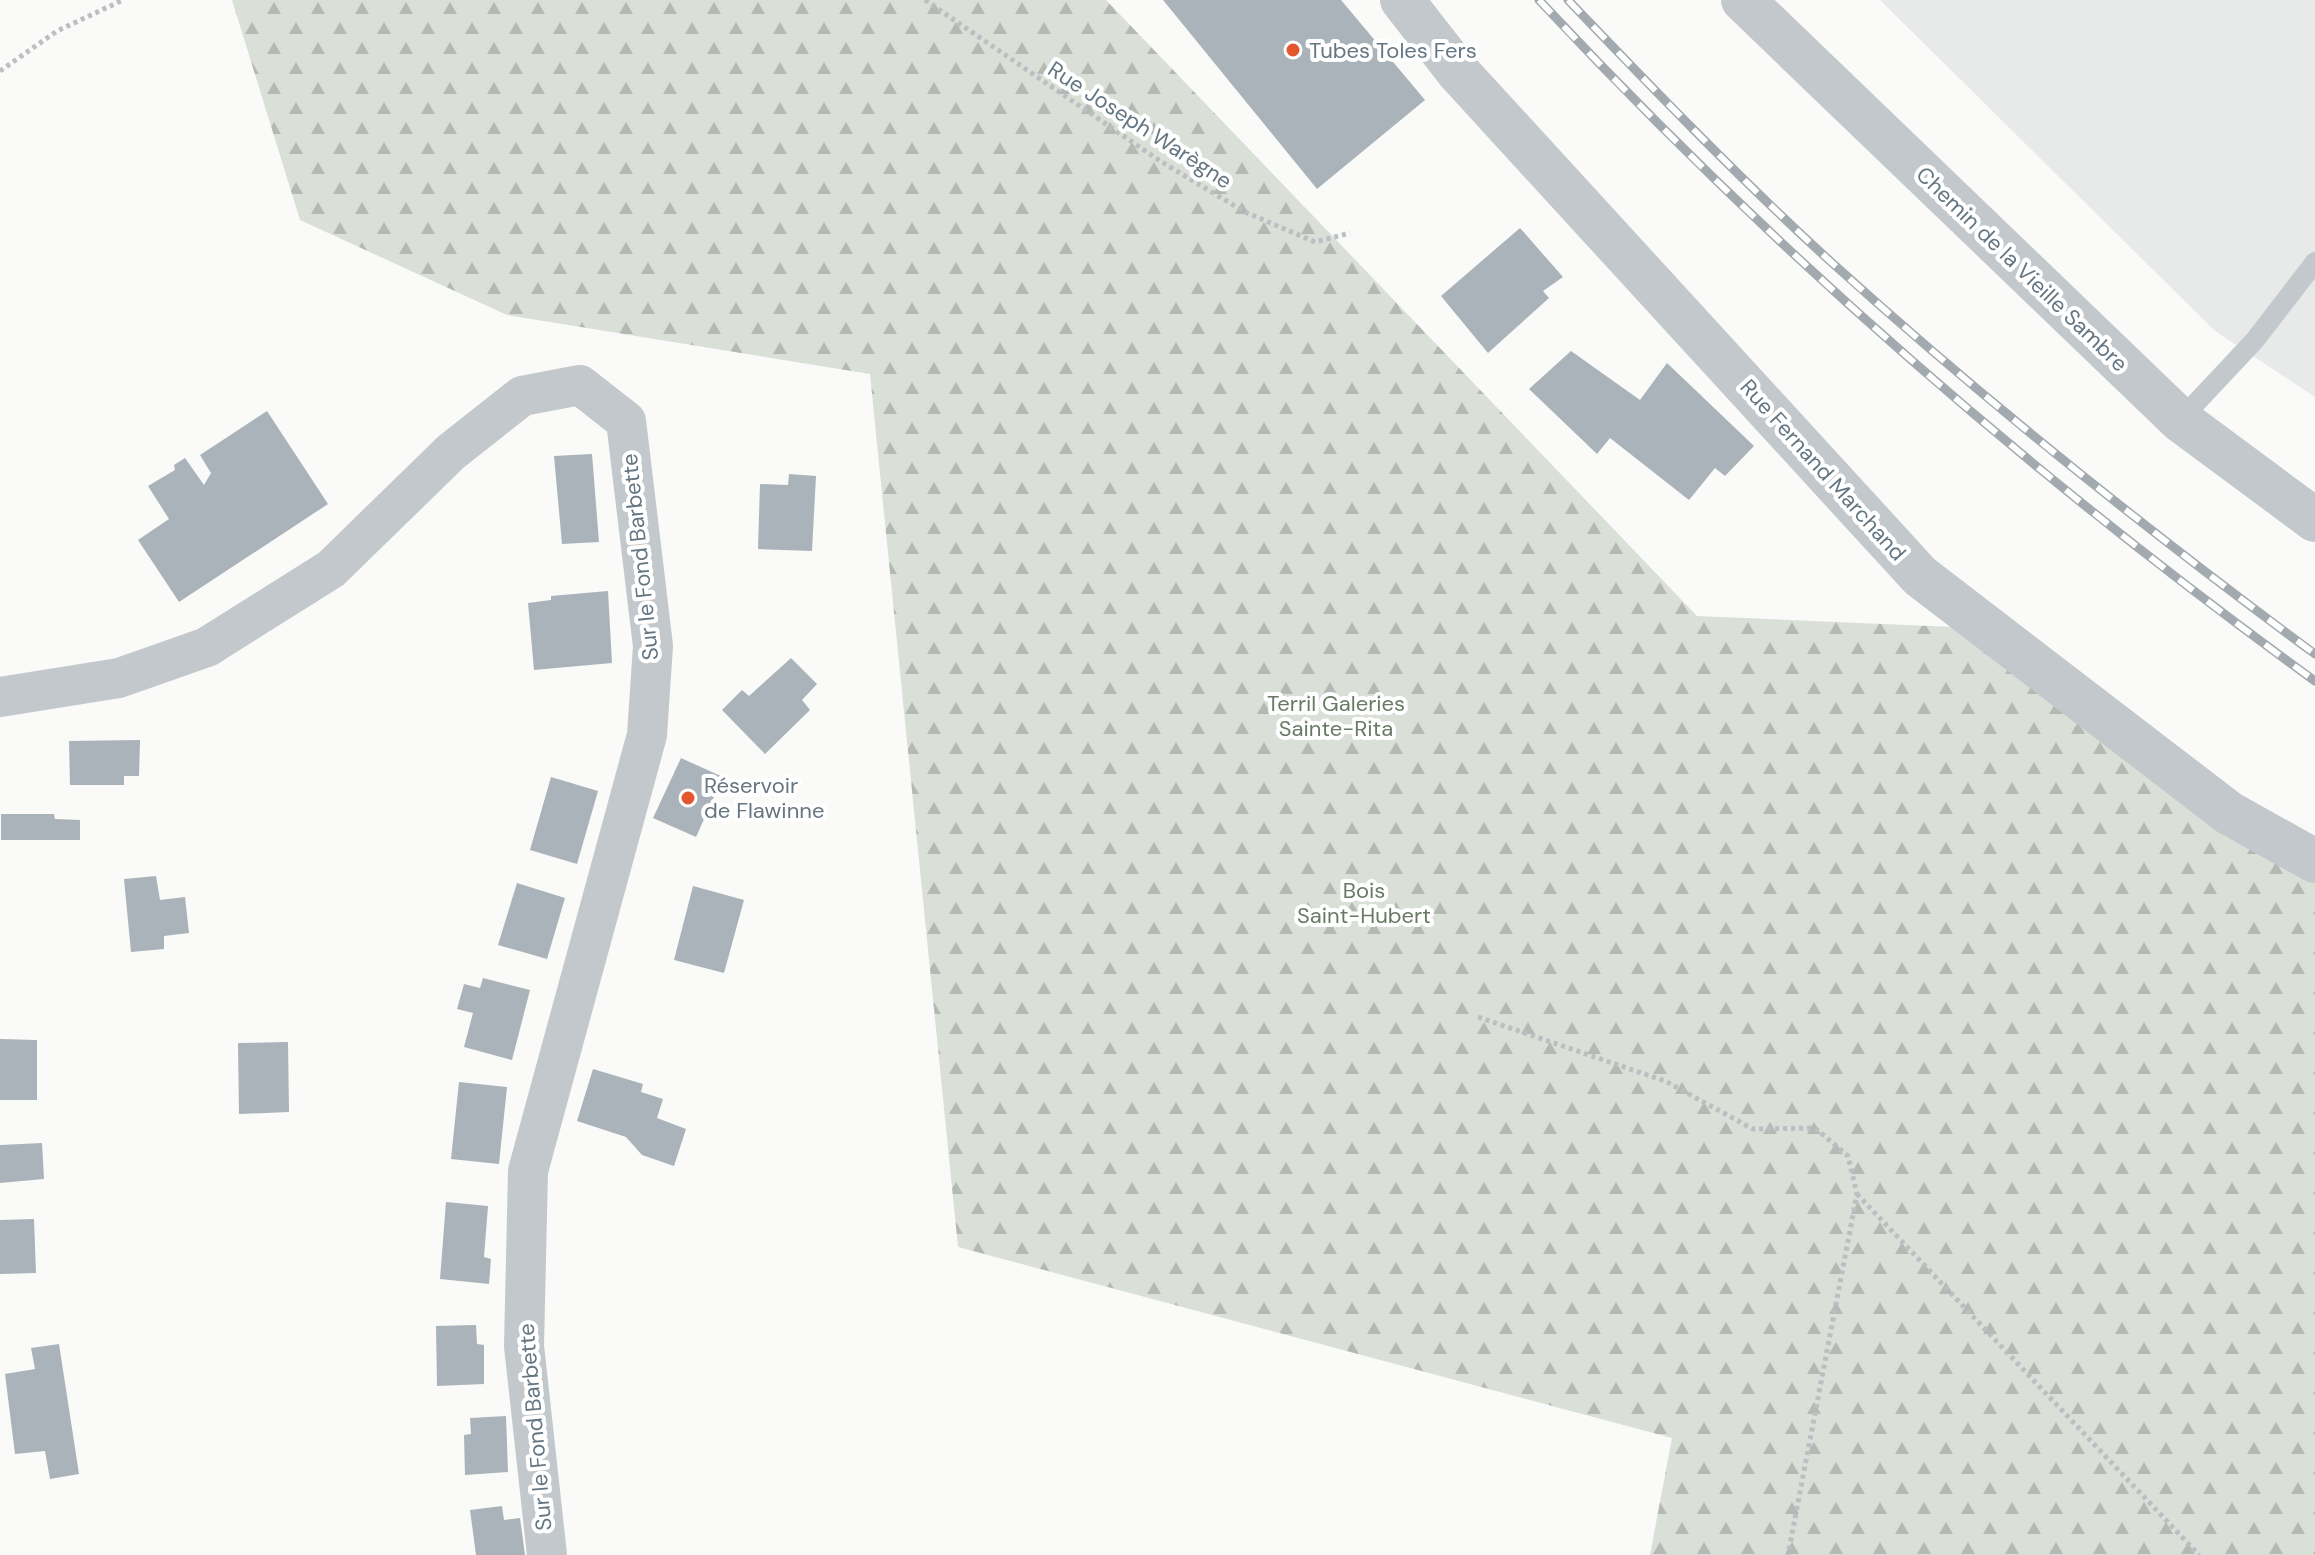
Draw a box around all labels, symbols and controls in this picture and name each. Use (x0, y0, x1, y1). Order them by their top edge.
place label: Tubes Toles Fers (1309, 36, 1477, 65)
marker: Tubes Toles Fers (1284, 41, 1302, 59)
street label: Rue Joseph Warègne (1043, 55, 1237, 195)
street label: Chemin de la Vieille Sambre (1910, 160, 2134, 378)
street label: Rue Fernand Marchand (1734, 373, 1912, 567)
street label: Sur le Fond Barbette (615, 452, 665, 662)
park label: Terril Galeries Sainte-Rita (1267, 689, 1405, 743)
place label: Réservoir de Flawinne (704, 771, 824, 825)
marker: Réservoir de Flawinne (679, 789, 697, 807)
park label: Bois Saint-Hubert (1297, 876, 1431, 930)
street label: Sur le Fond Barbette (511, 1322, 559, 1532)

